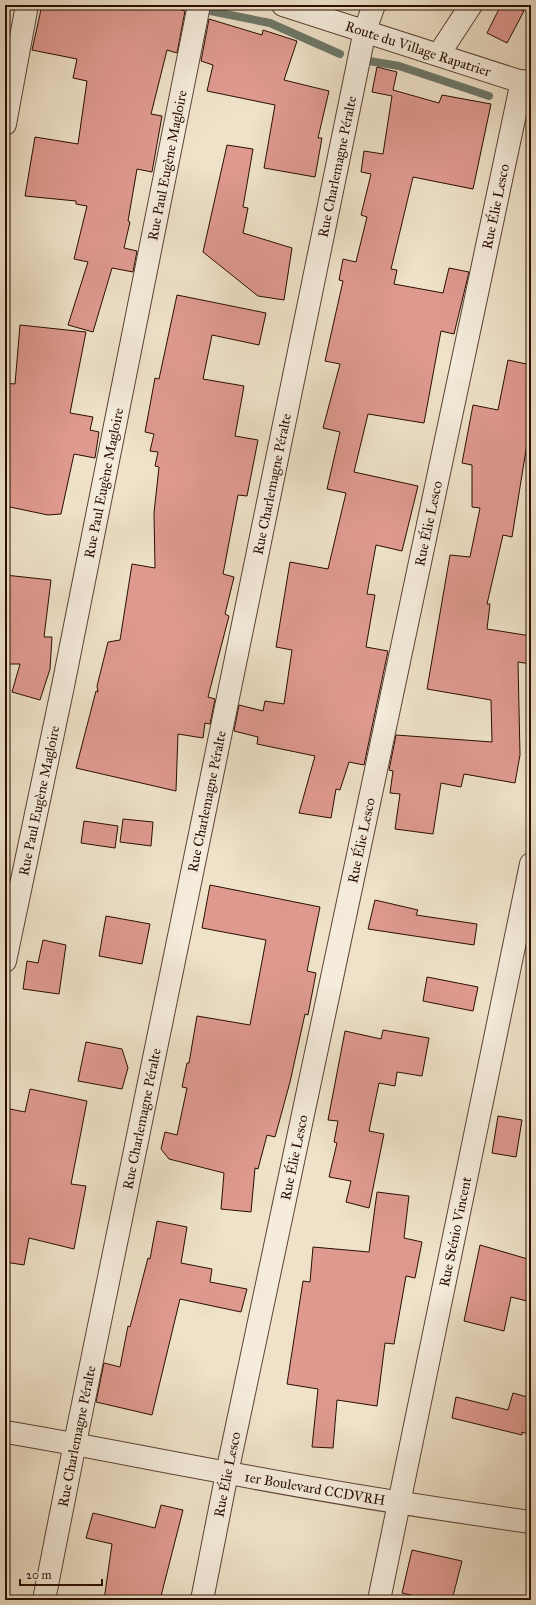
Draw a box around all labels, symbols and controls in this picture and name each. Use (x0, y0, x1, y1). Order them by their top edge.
street label: Route du Village Rapatrier (343, 18, 494, 81)
street label: Rue Paul Eugène Magloire (144, 89, 191, 242)
street label: Rue Charlemagne Péralte (315, 94, 360, 239)
street label: Rue Élie Lesco (479, 162, 513, 251)
street label: Rue Paul Eugène Magloire (81, 406, 127, 560)
street label: Rue Charlemagne Péralte (250, 412, 295, 556)
street label: Rue Élie Lesco (411, 479, 446, 568)
street label: Rue Paul Eugène Magloire (15, 724, 63, 877)
street label: Rue Charlemagne Péralte (184, 729, 230, 874)
street label: Rue Élie Lesco (344, 796, 379, 885)
street label: Rue Charlemagne Péralte (119, 1047, 165, 1191)
street label: Rue Élie Lesco (277, 1113, 312, 1202)
street label: Rue Sténio Vincent (436, 1175, 475, 1288)
street label: Rue Charlemagne Péralte (55, 1364, 100, 1509)
street label: Rue Élie Lesco (210, 1430, 245, 1519)
street label: 1er Boulevard CCDVRH (243, 1468, 386, 1509)
scale bar (20, 1561, 102, 1587)
text: 20 m (26, 1568, 52, 1582)

